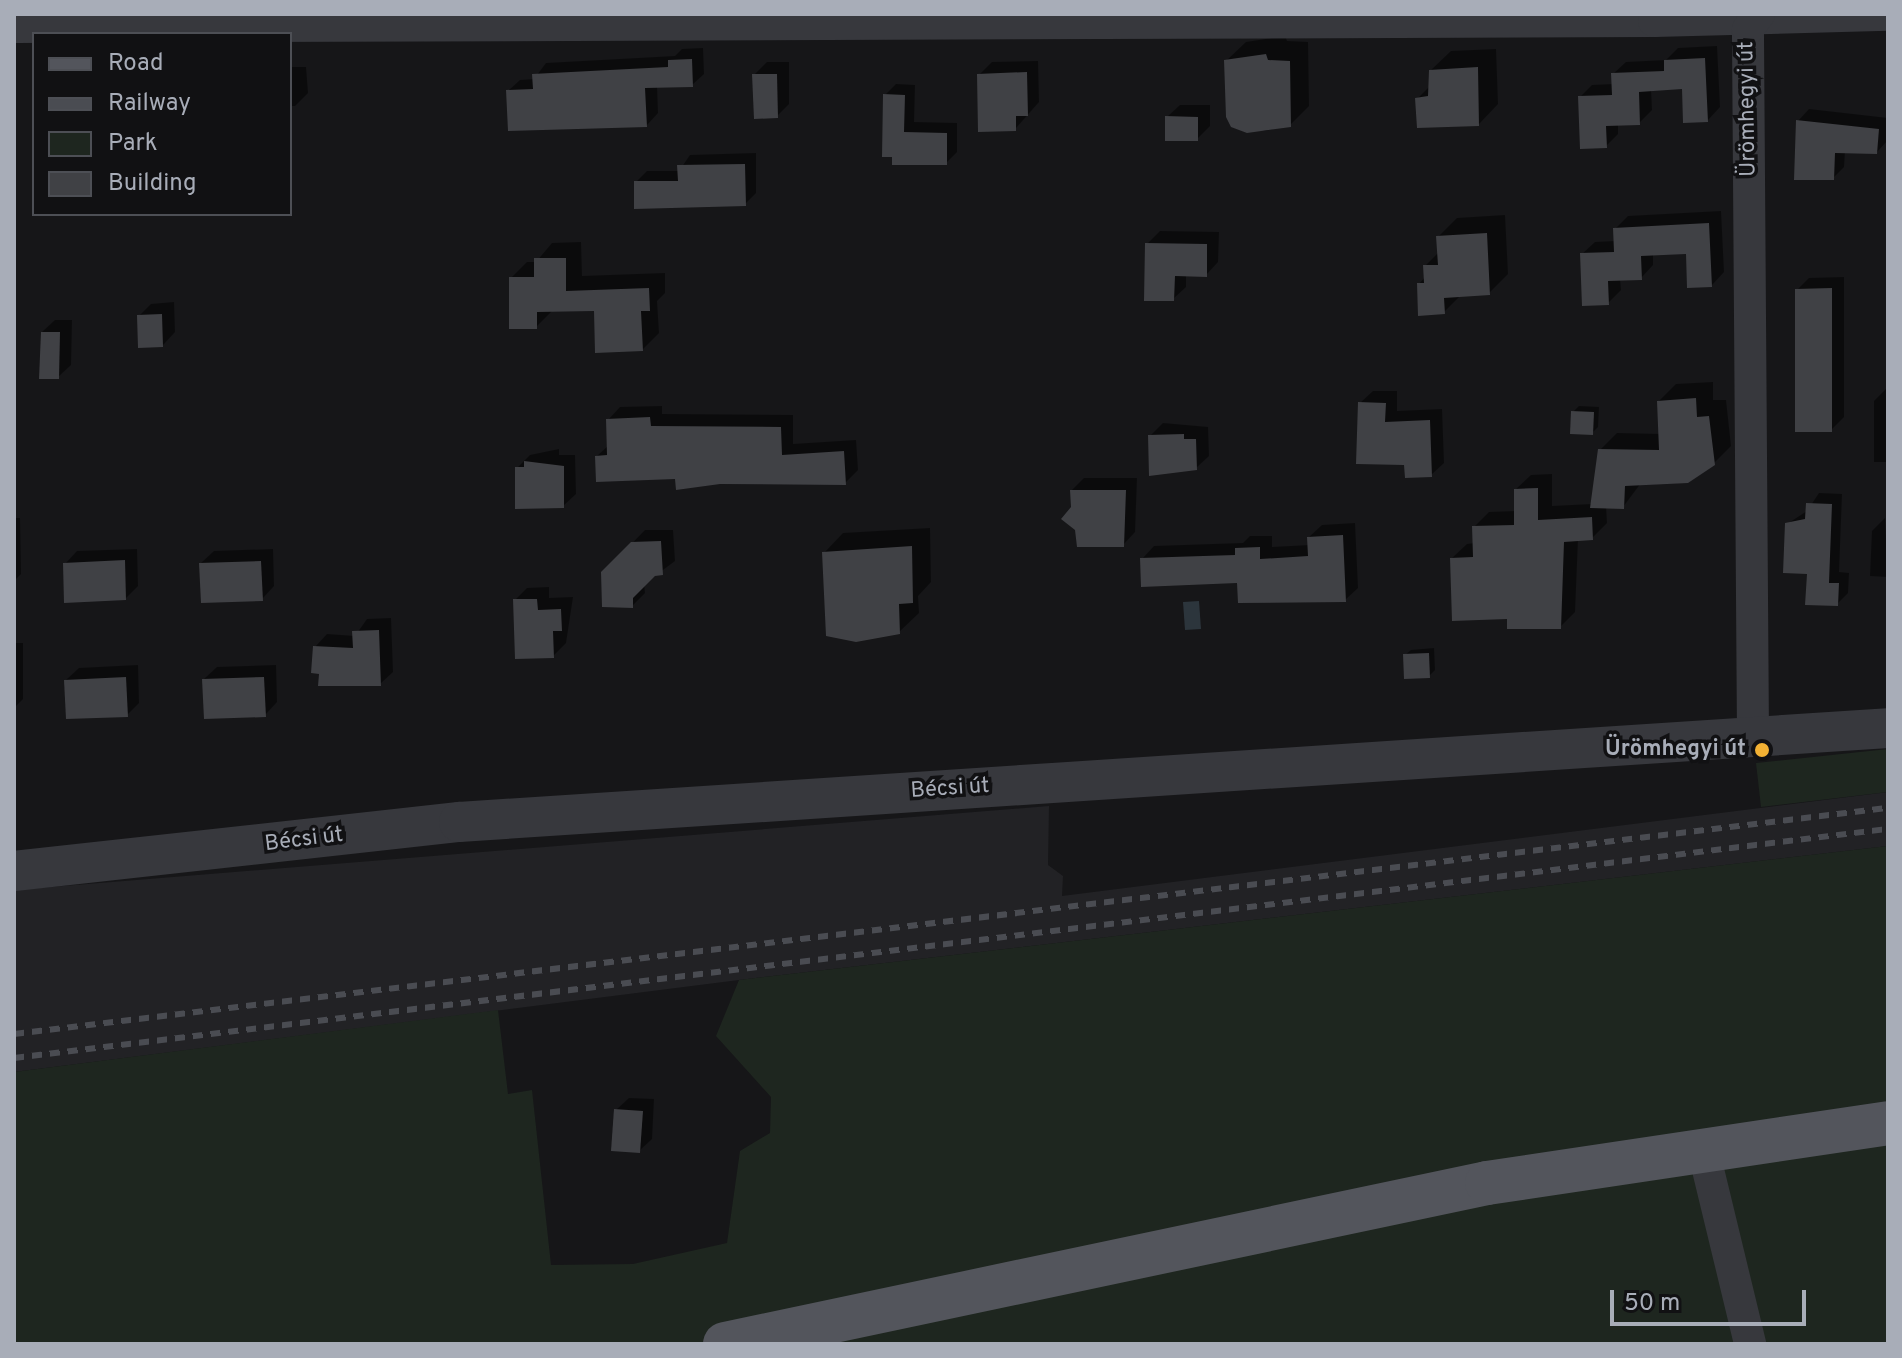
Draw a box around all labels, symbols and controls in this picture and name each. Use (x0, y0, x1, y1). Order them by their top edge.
legend (32, 32, 292, 216)
street label: Ürömhegyi út (1734, 41, 1762, 177)
text: Road (108, 49, 164, 79)
text: Railway (108, 89, 191, 119)
text: Park (108, 129, 158, 159)
text: Building (108, 169, 197, 199)
place label: Ürömhegyi út (1605, 737, 1746, 763)
marker: Ürömhegyi út (1753, 741, 1771, 759)
street label: Bécsi út (910, 773, 990, 805)
street label: Bécsi út (263, 822, 345, 858)
scale bar (1614, 1274, 1810, 1324)
text: 50 m (1624, 1289, 1680, 1319)

